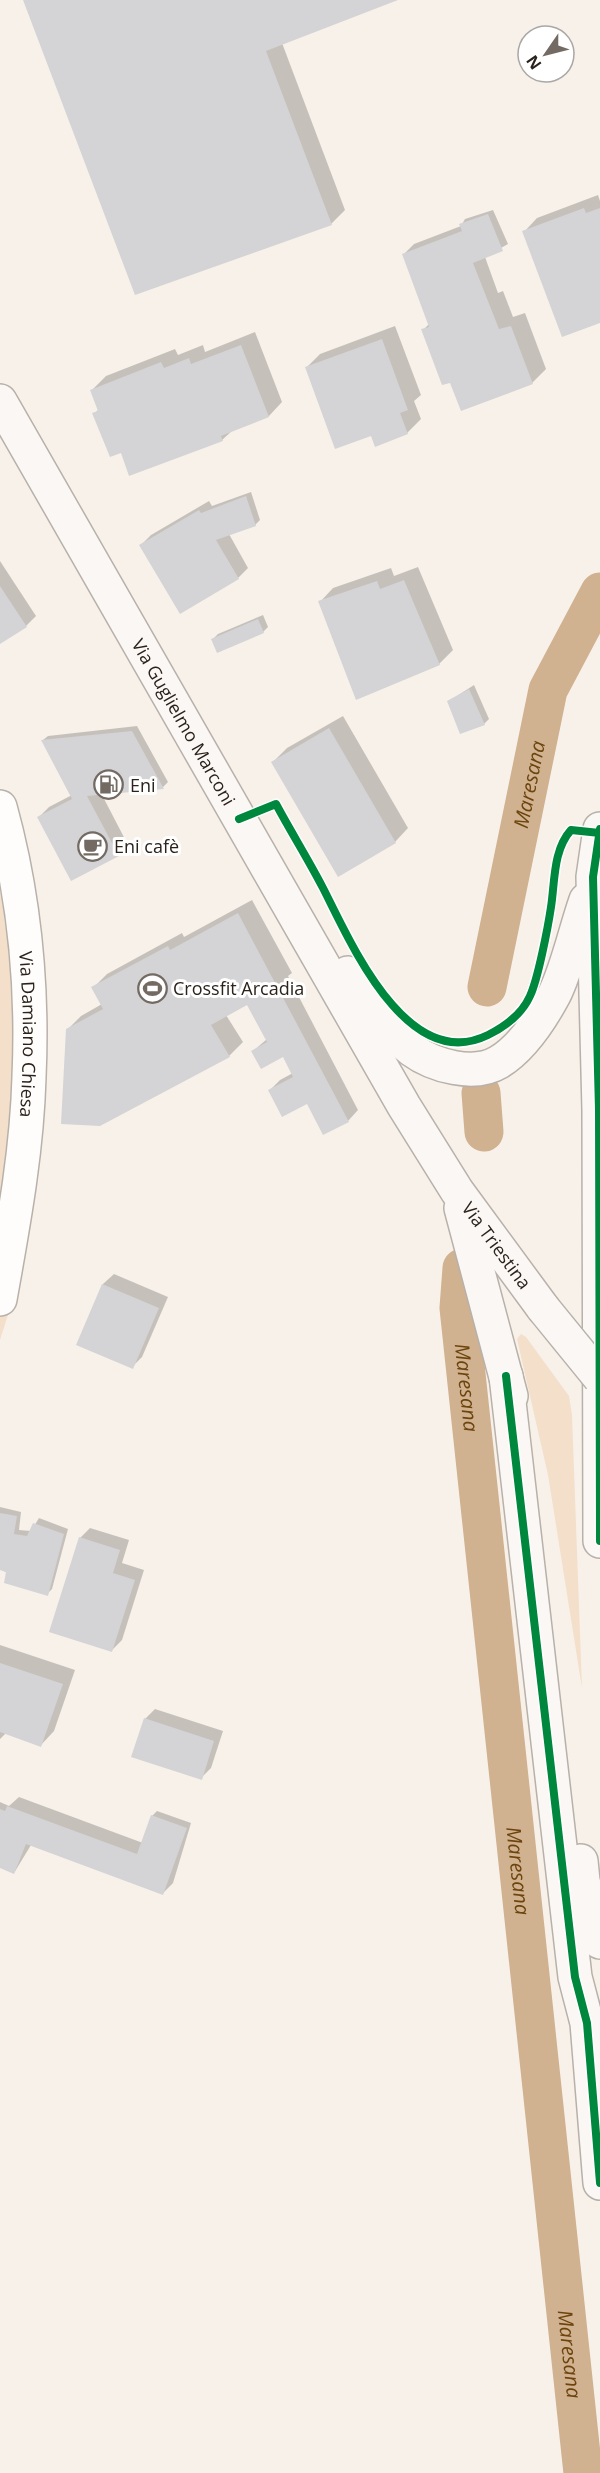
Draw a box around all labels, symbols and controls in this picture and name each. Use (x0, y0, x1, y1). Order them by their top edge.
north arrow (516, 24, 576, 84)
text: N (521, 51, 546, 74)
street label: Via Guglielmo Marconi (127, 634, 241, 810)
water label: Maresana (506, 738, 551, 830)
fuel station icon: Eni (93, 769, 125, 801)
place label: Eni (130, 773, 156, 797)
cafe icon: Eni cafè (77, 830, 109, 862)
place label: Eni cafè (114, 834, 179, 858)
street label: Via Damiano Chiesa (14, 950, 42, 1118)
sports icon: Crossfit Arcadia (136, 972, 168, 1004)
place label: Crossfit Arcadia (173, 976, 304, 1000)
street label: Via Triestina (457, 1197, 537, 1294)
water label: Maresana (449, 1342, 486, 1433)
water label: Maresana (501, 1825, 537, 1916)
water label: Maresana (552, 2308, 588, 2400)

